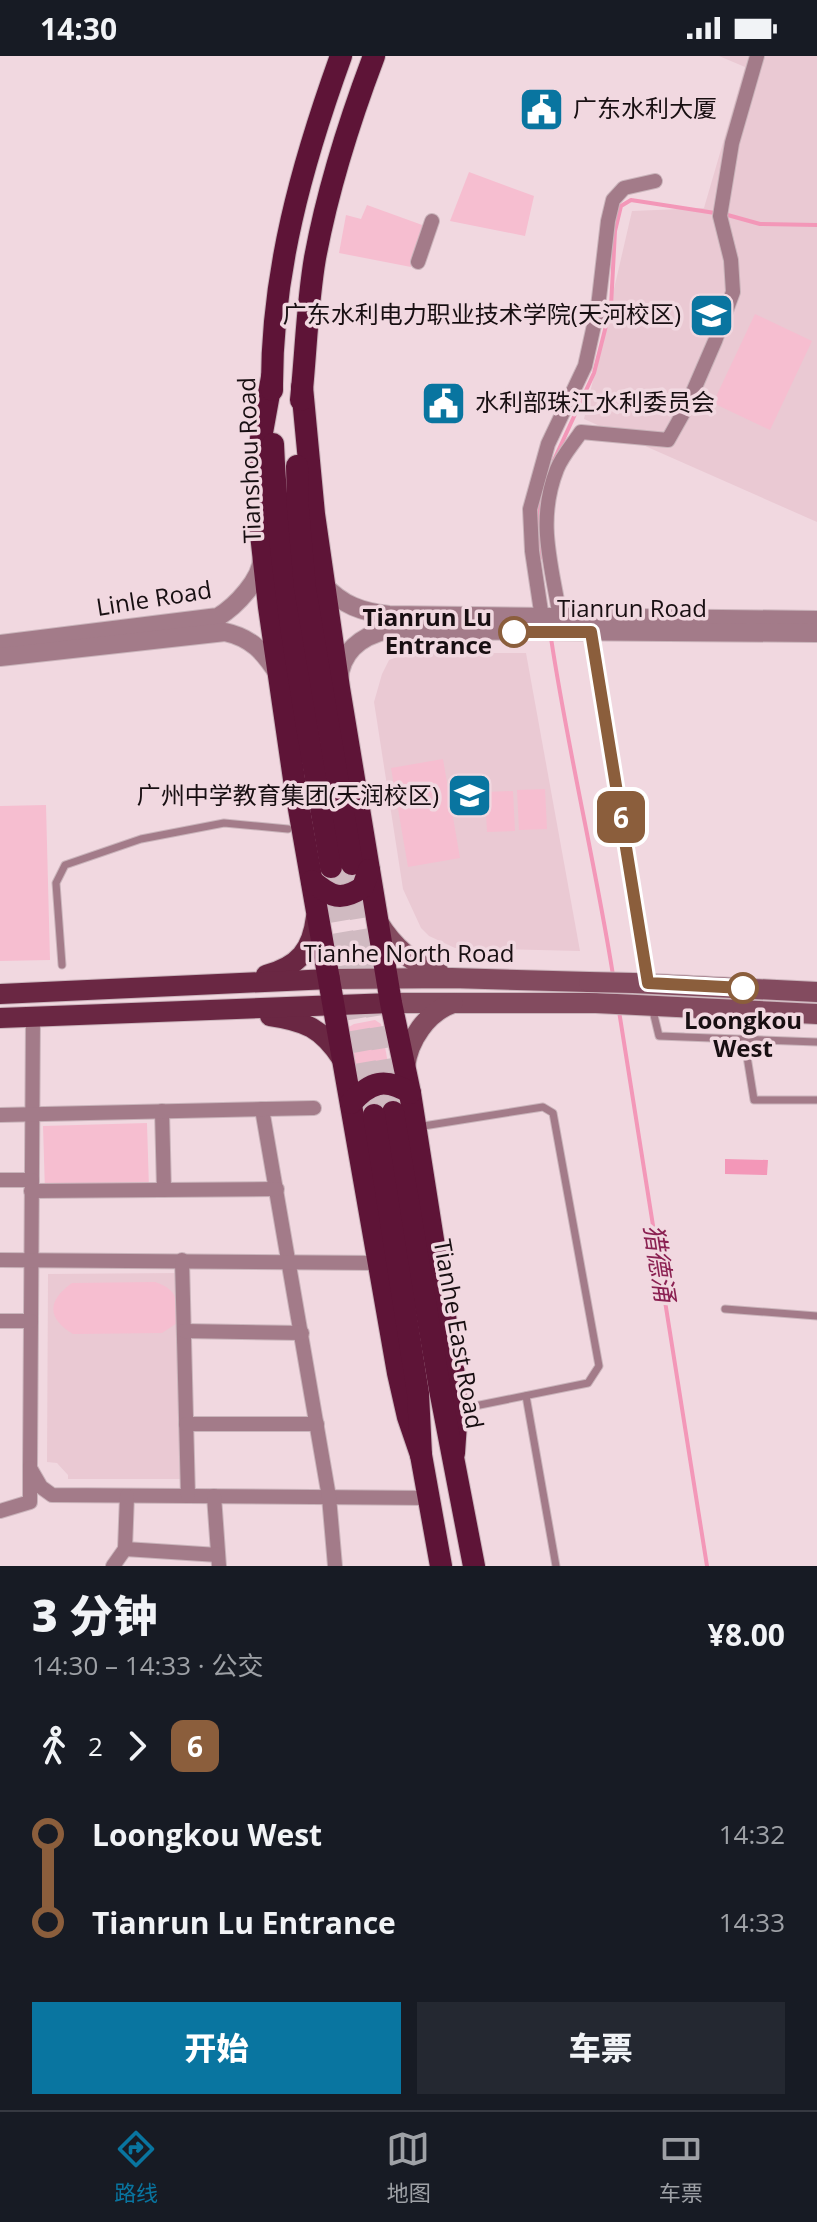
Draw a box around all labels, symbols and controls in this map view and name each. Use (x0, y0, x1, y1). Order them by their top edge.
text: 14:30 (40, 8, 117, 49)
public building icon: 广东水利大厦 (518, 85, 566, 133)
place label: 广东水利大厦 (573, 91, 717, 124)
school or university icon: 广东水利电力职业技术学院(天河校区) (688, 291, 736, 339)
place label: 广东水利电力职业技术学院(天河校区) (283, 297, 681, 330)
street label: Tianshou Road (229, 376, 268, 544)
public building icon: 水利部珠江水利委员会 (420, 379, 468, 427)
place label: 水利部珠江水利委员会 (475, 385, 715, 418)
street label: Linle Road (94, 572, 214, 623)
street label: Tianrun Road (557, 591, 707, 624)
place label: Tianrun Lu Entrance (362, 600, 492, 661)
marker: Tianrun Lu Entrance (499, 617, 529, 647)
school or university icon: 广州中学教育集团(天润校区) (446, 772, 494, 820)
place label: 广州中学教育集团(天润校区) (137, 778, 439, 811)
line badge: 6 (595, 791, 647, 843)
text: 6 (613, 798, 629, 836)
street label: Tianhe North Road (304, 936, 514, 969)
marker: Loongkou West (728, 973, 758, 1003)
place label: Loongkou West (684, 1003, 802, 1064)
water label: 猎德涌 (636, 1222, 684, 1307)
street label: Tianhe East Road (427, 1236, 492, 1431)
text: 3 分钟 (32, 1585, 157, 1645)
text: ¥8.00 (708, 1614, 785, 1655)
text: 14:30 – 14:33 · 公交 (32, 1647, 263, 1683)
icon: walk (32, 1724, 76, 1768)
icon: forward (115, 1724, 159, 1768)
text: 6 (187, 1727, 203, 1765)
text: 2 (88, 1728, 103, 1764)
text: Loongkou West (92, 1814, 322, 1855)
text: 14:32 (719, 1816, 785, 1852)
text: Tianrun Lu Entrance (92, 1902, 396, 1943)
text: 14:33 (719, 1904, 785, 1940)
button: 开始 (32, 2002, 401, 2094)
button: 车票 (417, 2002, 785, 2094)
tab: 路线 (114, 2127, 158, 2207)
tab: 地图 (386, 2127, 431, 2207)
tab: 车票 (659, 2127, 703, 2207)

